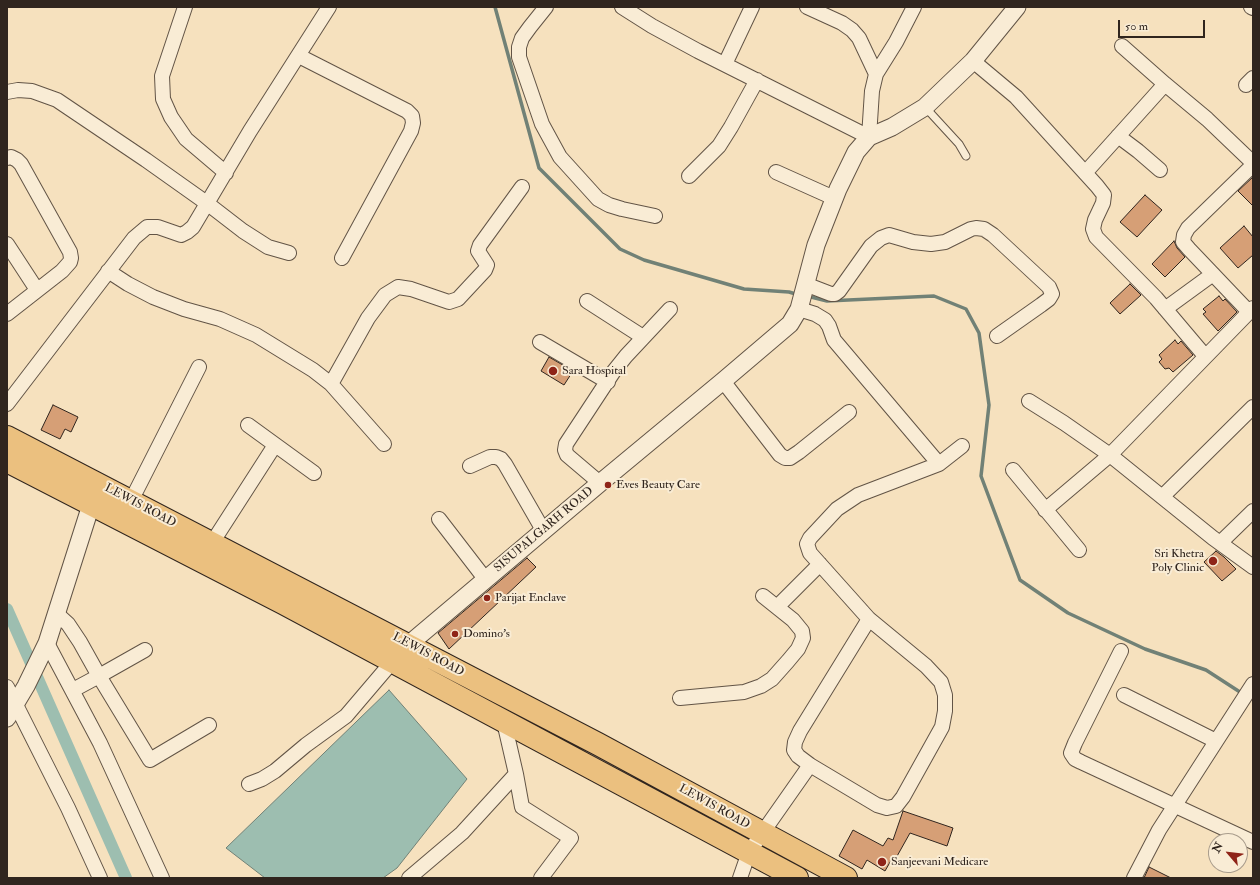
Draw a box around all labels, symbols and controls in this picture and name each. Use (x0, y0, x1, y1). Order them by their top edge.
scale bar (1120, 12, 1207, 38)
text: 50 m (1125, 19, 1148, 34)
place label: Sara Hospital (562, 364, 626, 378)
marker: Sara Hospital (547, 365, 559, 377)
place label: Eves Beauty Care (616, 478, 700, 492)
marker: Eves Beauty Care (603, 480, 613, 490)
street label: LEWIS ROAD (102, 481, 178, 531)
street label: SISUPALGARH ROAD (491, 484, 597, 576)
place label: Sri Khetra Poly Clinic (1152, 547, 1204, 575)
marker: Sri Khetra Poly Clinic (1207, 555, 1219, 567)
place label: Parijat Enclave (495, 591, 566, 605)
marker: Parijat Enclave (482, 593, 492, 603)
place label: Domino's (463, 627, 510, 641)
marker: Domino's (450, 629, 460, 639)
street label: LEWIS ROAD (390, 630, 466, 680)
street label: LEWIS ROAD (676, 782, 752, 832)
north arrow (1208, 833, 1248, 873)
text: N (1210, 840, 1226, 855)
place label: Sanjeevani Medicare (891, 855, 988, 869)
marker: Sanjeevani Medicare (876, 856, 888, 868)

